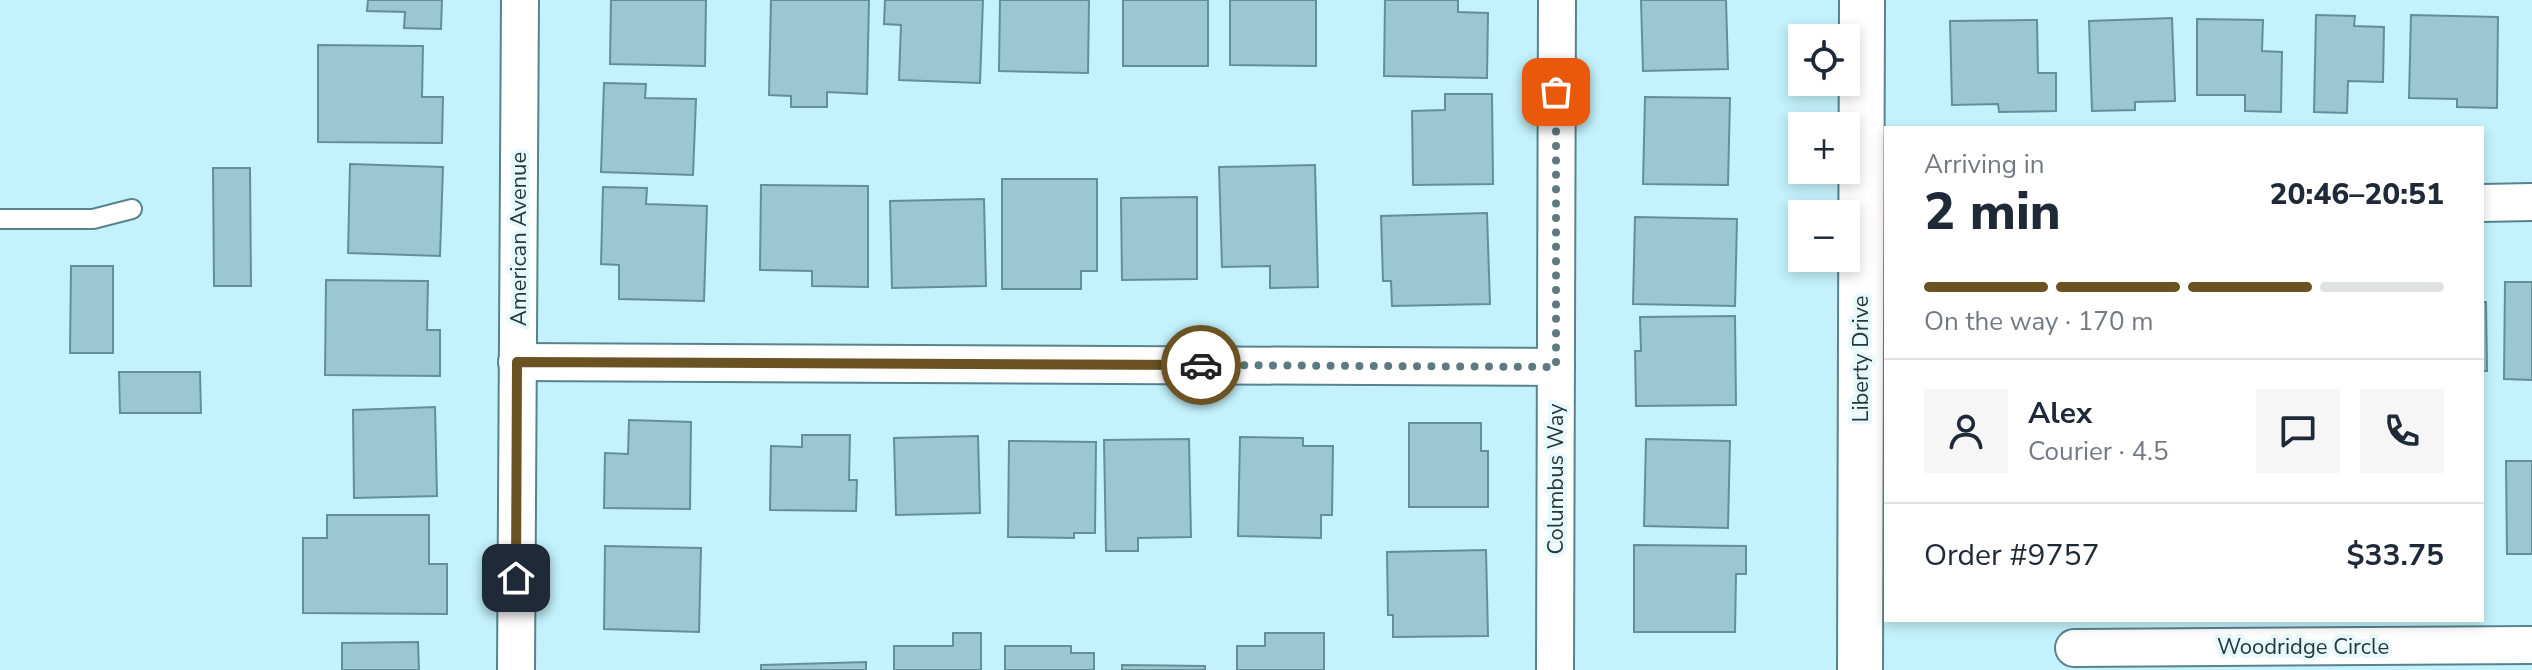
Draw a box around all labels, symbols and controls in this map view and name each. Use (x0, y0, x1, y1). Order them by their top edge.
map controls (1788, 24, 1860, 272)
button: locate (1788, 24, 1860, 96)
pin (1522, 58, 1590, 126)
icon: bag (1534, 70, 1578, 114)
button: + (1788, 112, 1860, 184)
text: Arriving in (1924, 147, 2045, 182)
street label: American Avenue (504, 152, 534, 326)
text: 20:46–20:51 (2269, 174, 2444, 215)
text: 2 min (1924, 176, 2061, 247)
button: − (1788, 200, 1860, 272)
street label: Liberty Drive (1846, 295, 1876, 423)
text: On the way · 170 m (1924, 304, 2153, 339)
courier (1161, 325, 1241, 405)
icon: car (1179, 343, 1223, 387)
button: person (1924, 389, 2008, 473)
button: chat (2256, 389, 2340, 473)
button: phone (2360, 389, 2444, 473)
text: Alex (2028, 393, 2092, 434)
street label: Columbus Way (1541, 403, 1571, 555)
text: Courier · 4.5 (2028, 434, 2169, 469)
text: Order #9757 (1924, 535, 2099, 576)
text: $33.75 (2347, 535, 2444, 576)
pin (482, 544, 550, 612)
icon: home (494, 556, 538, 600)
street label: Woodridge Circle (2217, 632, 2389, 662)

